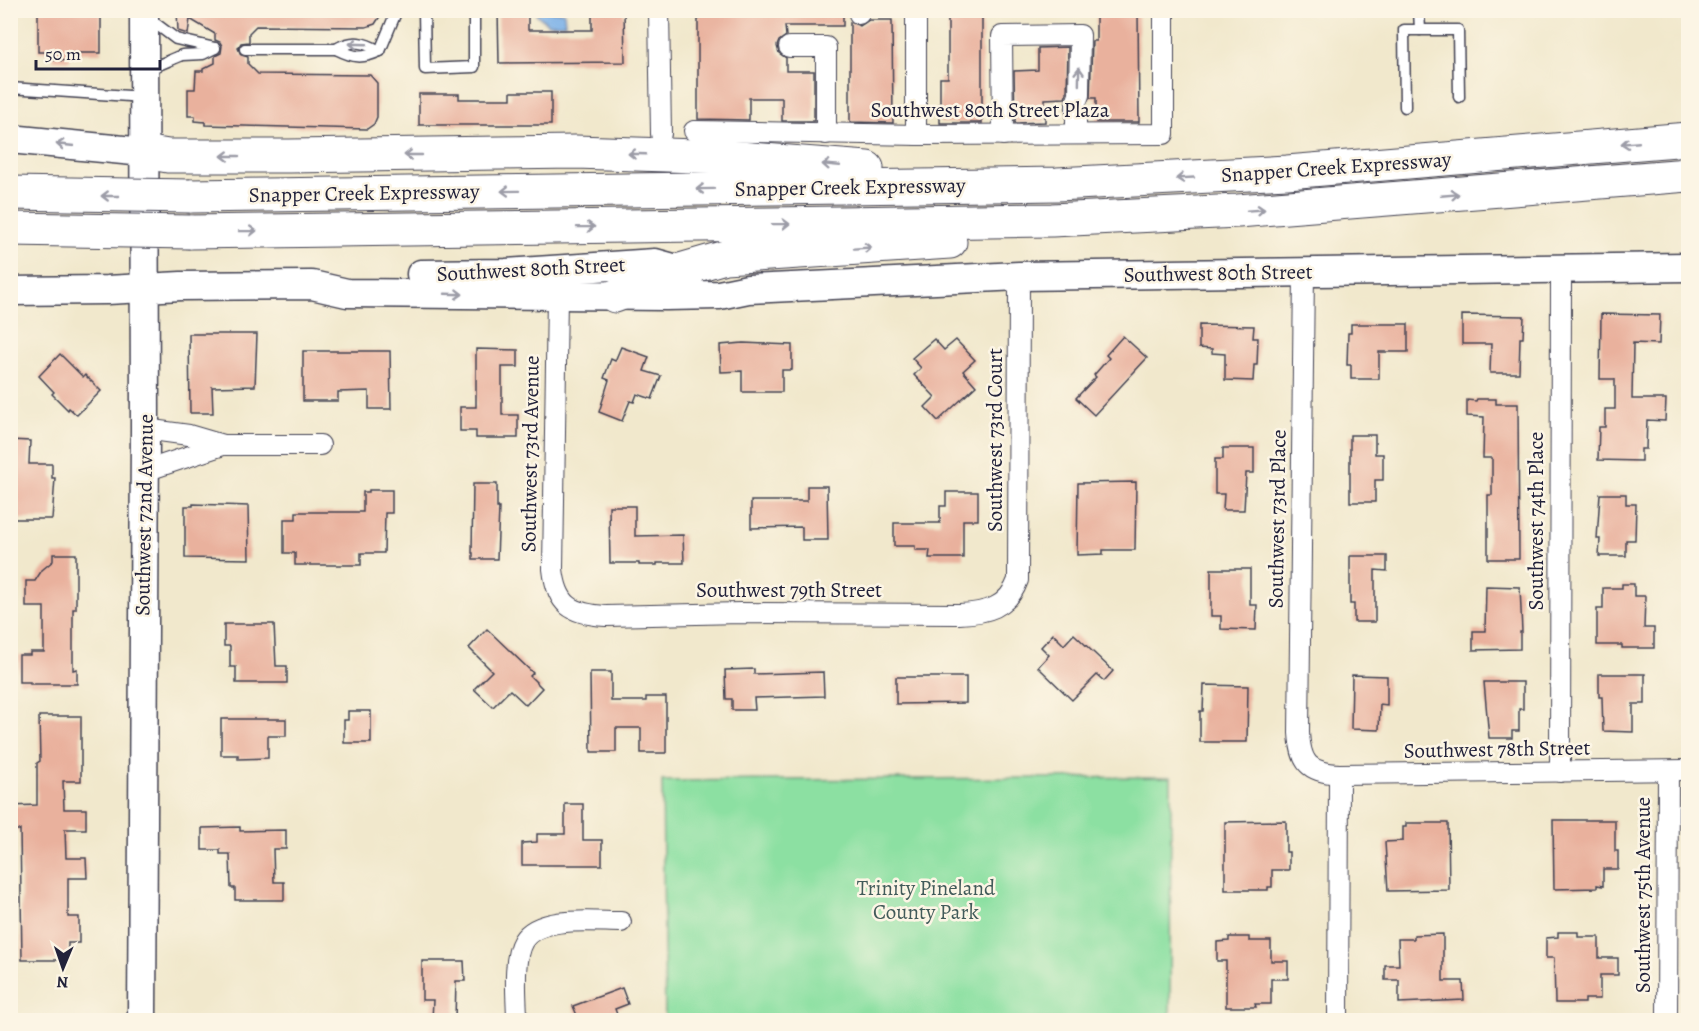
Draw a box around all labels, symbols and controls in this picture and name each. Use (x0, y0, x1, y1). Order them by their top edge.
scale bar (36, 33, 160, 71)
one-way arrow (349, 38, 368, 49)
text: 50 m (45, 42, 81, 66)
one-way arrow (1073, 66, 1085, 86)
street label: Southwest 80th Street Plaza (870, 96, 1110, 124)
one-way arrow (1621, 138, 1641, 149)
one-way arrow (56, 139, 76, 150)
street label: Snapper Creek Expressway (1220, 145, 1453, 189)
one-way arrow (627, 148, 647, 160)
one-way arrow (403, 149, 423, 161)
one-way arrow (221, 150, 241, 162)
one-way arrow (822, 159, 842, 170)
street label: Snapper Creek Expressway (734, 171, 966, 203)
one-way arrow (1175, 173, 1195, 184)
street label: Snapper Creek Expressway (248, 177, 480, 209)
one-way arrow (695, 183, 715, 195)
one-way arrow (500, 185, 520, 197)
one-way arrow (1439, 189, 1459, 200)
one-way arrow (101, 190, 121, 202)
one-way arrow (1245, 204, 1265, 215)
one-way arrow (770, 218, 790, 230)
one-way arrow (575, 221, 595, 233)
one-way arrow (238, 225, 258, 237)
one-way arrow (852, 242, 872, 253)
street label: Southwest 80th Street (436, 250, 626, 288)
street label: Southwest 80th Street (1123, 257, 1313, 289)
one-way arrow (443, 288, 463, 299)
street label: Southwest 73rd Court (981, 348, 1009, 532)
street label: Southwest 73rd Avenue (514, 355, 546, 553)
street label: Southwest 72nd Avenue (128, 414, 160, 616)
street label: Southwest 73rd Place (1261, 429, 1293, 609)
street label: Southwest 74th Place (1522, 432, 1550, 610)
street label: Southwest 79th Street (696, 576, 882, 604)
street label: Southwest 78th Street (1403, 733, 1591, 765)
street label: Southwest 75th Avenue (1629, 797, 1657, 993)
park label: Trinity Pineland County Park (857, 874, 996, 926)
north arrow (33, 938, 93, 998)
text: N (56, 971, 69, 993)

